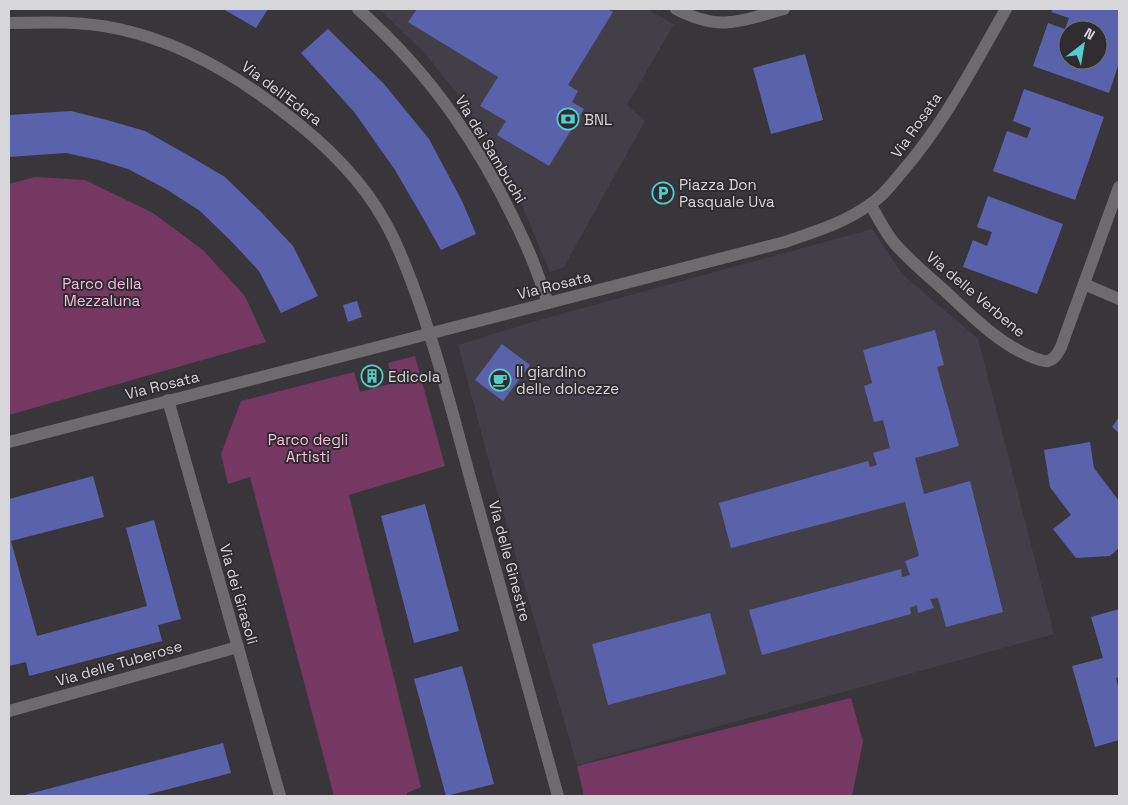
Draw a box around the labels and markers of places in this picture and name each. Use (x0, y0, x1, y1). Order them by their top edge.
bank icon: BNL (556, 107, 580, 131)
place label: BNL (584, 110, 612, 129)
place label: Piazza Don Pasquale Uva (679, 175, 775, 211)
parking icon: Piazza Don Pasquale Uva (651, 181, 675, 205)
place label: Il giardino delle dolcezze (516, 362, 619, 398)
building icon: Edicola (360, 364, 384, 388)
place label: Edicola (388, 367, 441, 386)
cafe icon: Il giardino delle dolcezze (488, 368, 512, 392)

